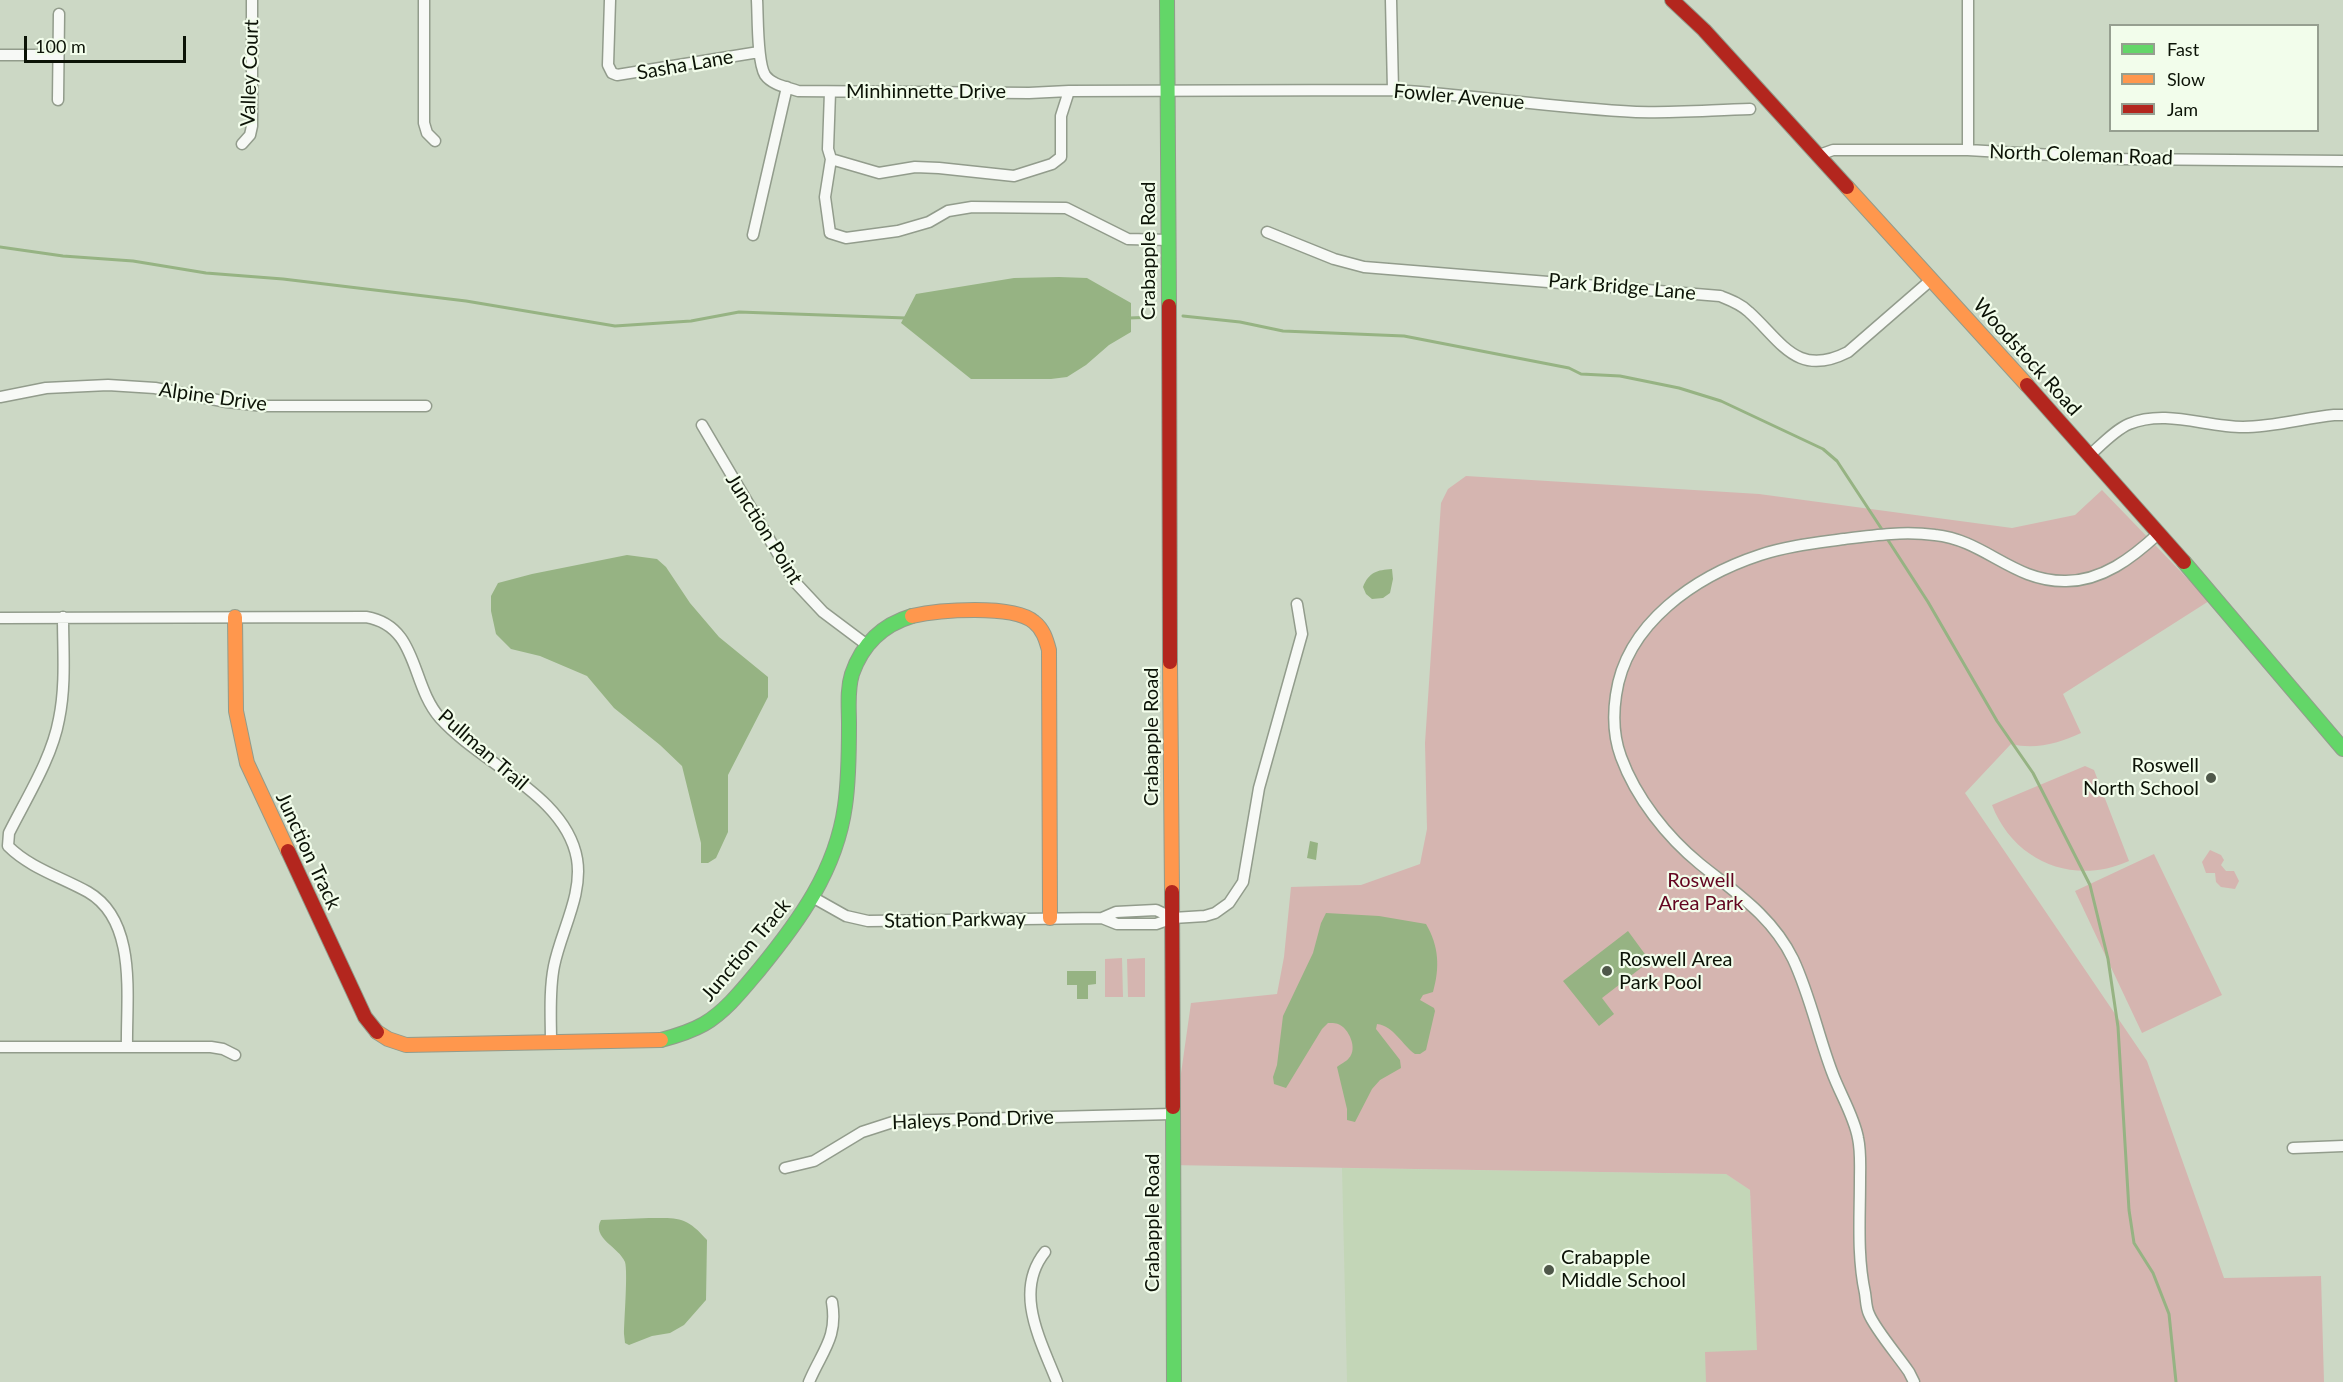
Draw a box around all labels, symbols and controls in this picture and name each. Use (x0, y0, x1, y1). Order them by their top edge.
street label: Valley Court (236, 19, 264, 127)
scale bar (27, 24, 189, 62)
legend (2109, 24, 2319, 132)
text: 100 m (35, 35, 86, 57)
text: Fast (2167, 38, 2199, 60)
street label: Sasha Lane (635, 45, 735, 85)
text: Slow (2167, 68, 2205, 90)
street label: Fowler Avenue (1393, 79, 1525, 115)
street label: Minhinnette Drive (846, 80, 1006, 104)
text: Jam (2167, 98, 2198, 120)
street label: North Coleman Road (1989, 140, 2173, 170)
street label: Crabapple Road (1137, 182, 1161, 320)
street label: Park Bridge Lane (1547, 269, 1697, 305)
street label: Woodstock Road (1968, 293, 2086, 421)
street label: Alpine Drive (157, 378, 269, 416)
street label: Junction Point (720, 469, 808, 589)
street label: Crabapple Road (1140, 668, 1164, 806)
street label: Pullman Trail (433, 704, 533, 796)
place label: Roswell North School (2083, 754, 2199, 801)
marker: Roswell North School (2204, 771, 2218, 785)
street label: Junction Track (270, 789, 346, 913)
park label: Roswell Area Park (1658, 869, 1744, 916)
street label: Junction Track (696, 894, 796, 1006)
street label: Station Parkway (884, 907, 1026, 933)
place label: Roswell Area Park Pool (1619, 948, 1732, 995)
marker: Roswell Area Park Pool (1600, 964, 1614, 978)
street label: Haleys Pond Drive (892, 1105, 1054, 1135)
street label: Crabapple Road (1141, 1154, 1165, 1292)
place label: Crabapple Middle School (1561, 1246, 1686, 1293)
marker: Crabapple Middle School (1542, 1263, 1556, 1277)

